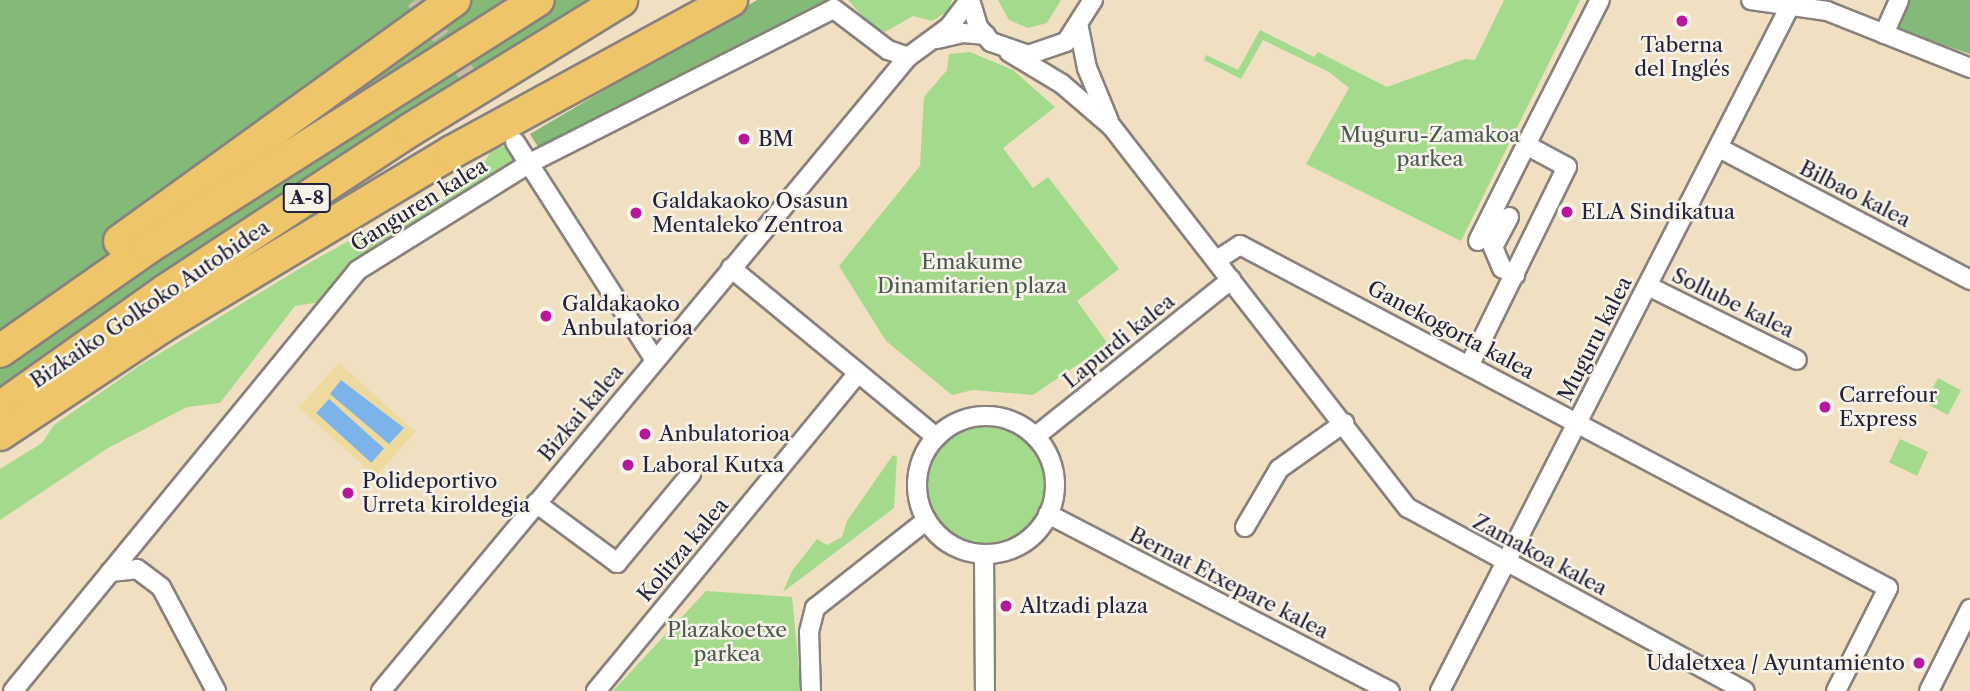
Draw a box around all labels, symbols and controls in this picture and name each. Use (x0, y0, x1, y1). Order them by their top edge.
marker: Taberna del Inglés (1674, 13, 1690, 29)
place label: Taberna del Inglés (1634, 32, 1730, 82)
park label: Muguru-Zamakoa parkea (1340, 122, 1520, 172)
place label: BM (758, 126, 794, 152)
marker: BM (736, 131, 752, 147)
street label: Ganguren kalea (346, 153, 492, 257)
street label: Bilbao kalea (1795, 155, 1915, 233)
road number: A-8 (282, 182, 332, 214)
place label: Galdakaoko Osasun Mentaleko Zentroa (652, 188, 848, 238)
place label: ELA Sindikatua (1581, 199, 1736, 225)
marker: Galdakaoko Osasun Mentaleko Zentroa (626, 203, 646, 223)
marker: ELA Sindikatua (1559, 204, 1575, 220)
street label: Bizkaiko Golkoko Autobidea (25, 214, 275, 394)
park label: Emakume Dinamitarien plaza (877, 249, 1067, 299)
street label: Sollube kalea (1668, 263, 1798, 343)
street label: Muguru kalea (1553, 272, 1637, 406)
street label: Ganekogorta kalea (1363, 275, 1539, 385)
street label: Lapurdi kalea (1058, 288, 1180, 394)
place label: Galdakaoko Anbulatorioa (562, 291, 693, 341)
marker: Galdakaoko Anbulatorioa (536, 306, 556, 326)
street label: Bizkai kalea (533, 360, 629, 466)
place label: Carrefour Express (1839, 382, 1937, 432)
marker: Carrefour Express (1817, 399, 1833, 415)
place label: Anbulatorioa (659, 421, 790, 447)
marker: Anbulatorioa (637, 426, 653, 442)
place label: Laboral Kutxa (642, 452, 784, 478)
marker: Laboral Kutxa (620, 457, 636, 473)
place label: Polideportivo Urreta kiroldegia (362, 468, 530, 518)
marker: Polideportivo Urreta kiroldegia (340, 485, 356, 501)
street label: Kolitza kalea (632, 493, 734, 607)
street label: Zamakoa kalea (1468, 509, 1612, 601)
street label: Bernat Etxepare kalea (1125, 522, 1333, 644)
place label: Altzadi plaza (1020, 593, 1148, 619)
marker: Altzadi plaza (998, 598, 1014, 614)
park label: Plazakoetxe parkea (667, 617, 787, 667)
place label: Udaletxea / Ayuntamiento (1645, 650, 1905, 676)
marker: Udaletxea / Ayuntamiento (1911, 655, 1927, 671)

